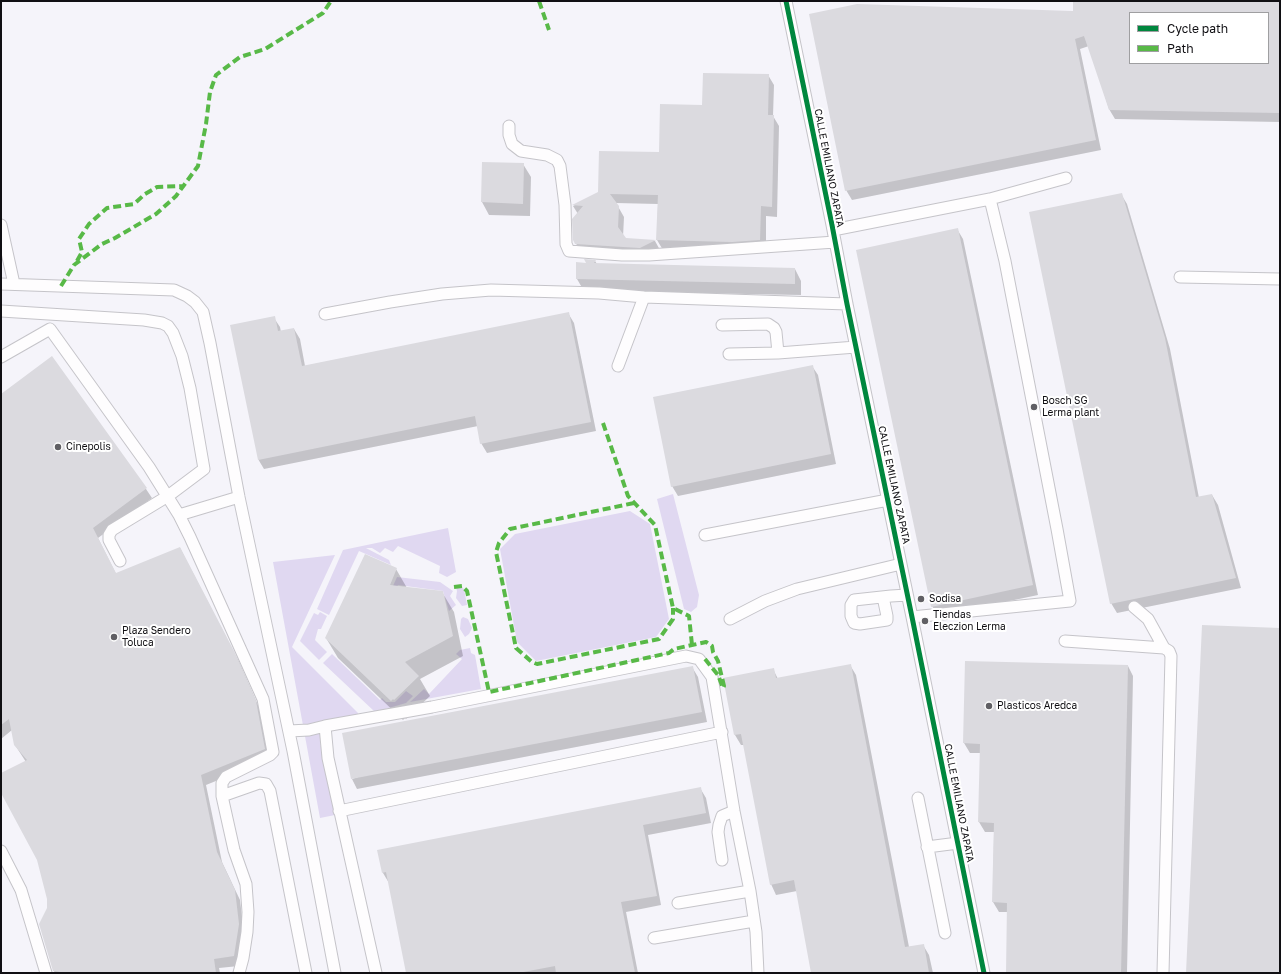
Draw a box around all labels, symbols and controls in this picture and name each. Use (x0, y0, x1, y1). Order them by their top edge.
legend (1129, 12, 1269, 64)
text: Cycle path (1167, 21, 1228, 36)
text: Path (1167, 41, 1194, 56)
street label: CALLE EMILIANO ZAPATA (812, 108, 846, 228)
place label: Bosch SG Lerma plant (1042, 395, 1099, 418)
marker: Bosch SG Lerma plant (1029, 402, 1039, 412)
street label: CALLE EMILIANO ZAPATA (876, 425, 912, 545)
place label: Cinepolis (66, 441, 111, 453)
marker: Cinepolis (53, 442, 63, 452)
place label: Sodisa (929, 593, 961, 605)
marker: Sodisa (916, 594, 926, 604)
place label: Tiendas Eleczion Lerma (933, 609, 1006, 632)
marker: Tiendas Eleczion Lerma (920, 616, 930, 626)
place label: Plaza Sendero Toluca (122, 625, 191, 648)
marker: Plaza Sendero Toluca (109, 632, 119, 642)
place label: Plasticos Aredca (997, 700, 1077, 712)
marker: Plasticos Aredca (984, 701, 994, 711)
street label: CALLE EMILIANO ZAPATA (942, 743, 976, 863)

